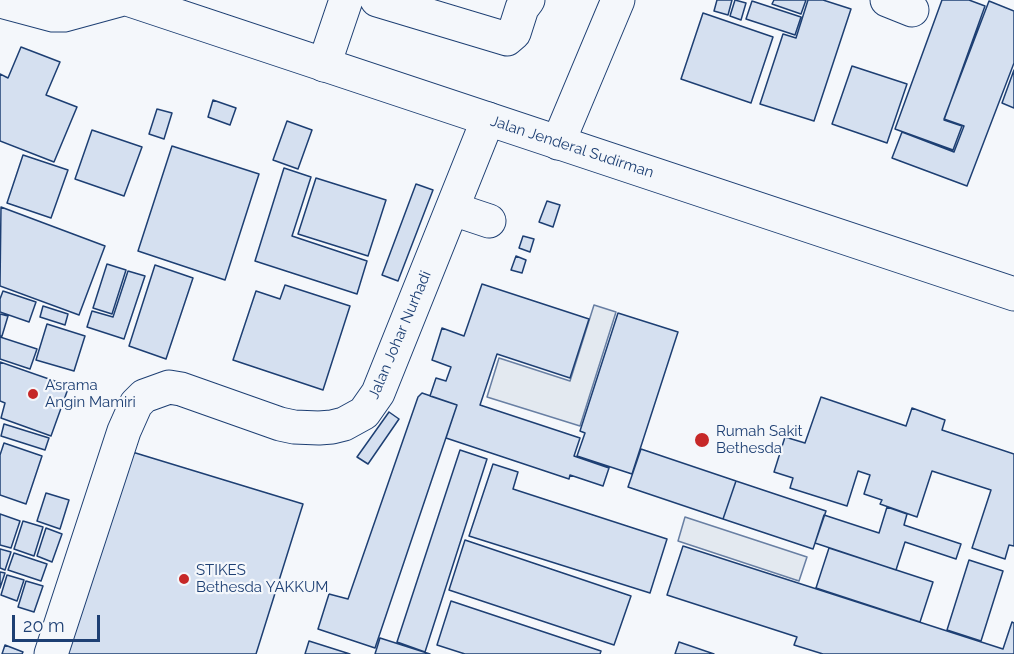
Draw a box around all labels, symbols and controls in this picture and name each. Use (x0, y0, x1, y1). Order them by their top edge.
street label: Jalan Jenderal Sudirman (488, 112, 656, 182)
street label: Jalan Johar Nurhadi (365, 268, 435, 402)
place label: Asrama Angin Mamiri (45, 376, 136, 411)
marker: Asrama Angin Mamiri (26, 387, 40, 401)
place label: Rumah Sakit Bethesda (716, 422, 803, 457)
marker: Rumah Sakit Bethesda (693, 431, 711, 449)
place label: STIKES Bethesda YAKKUM (196, 561, 328, 596)
marker: STIKES Bethesda YAKKUM (177, 572, 191, 586)
scale bar (15, 603, 104, 641)
text: 20 m (23, 615, 65, 636)

